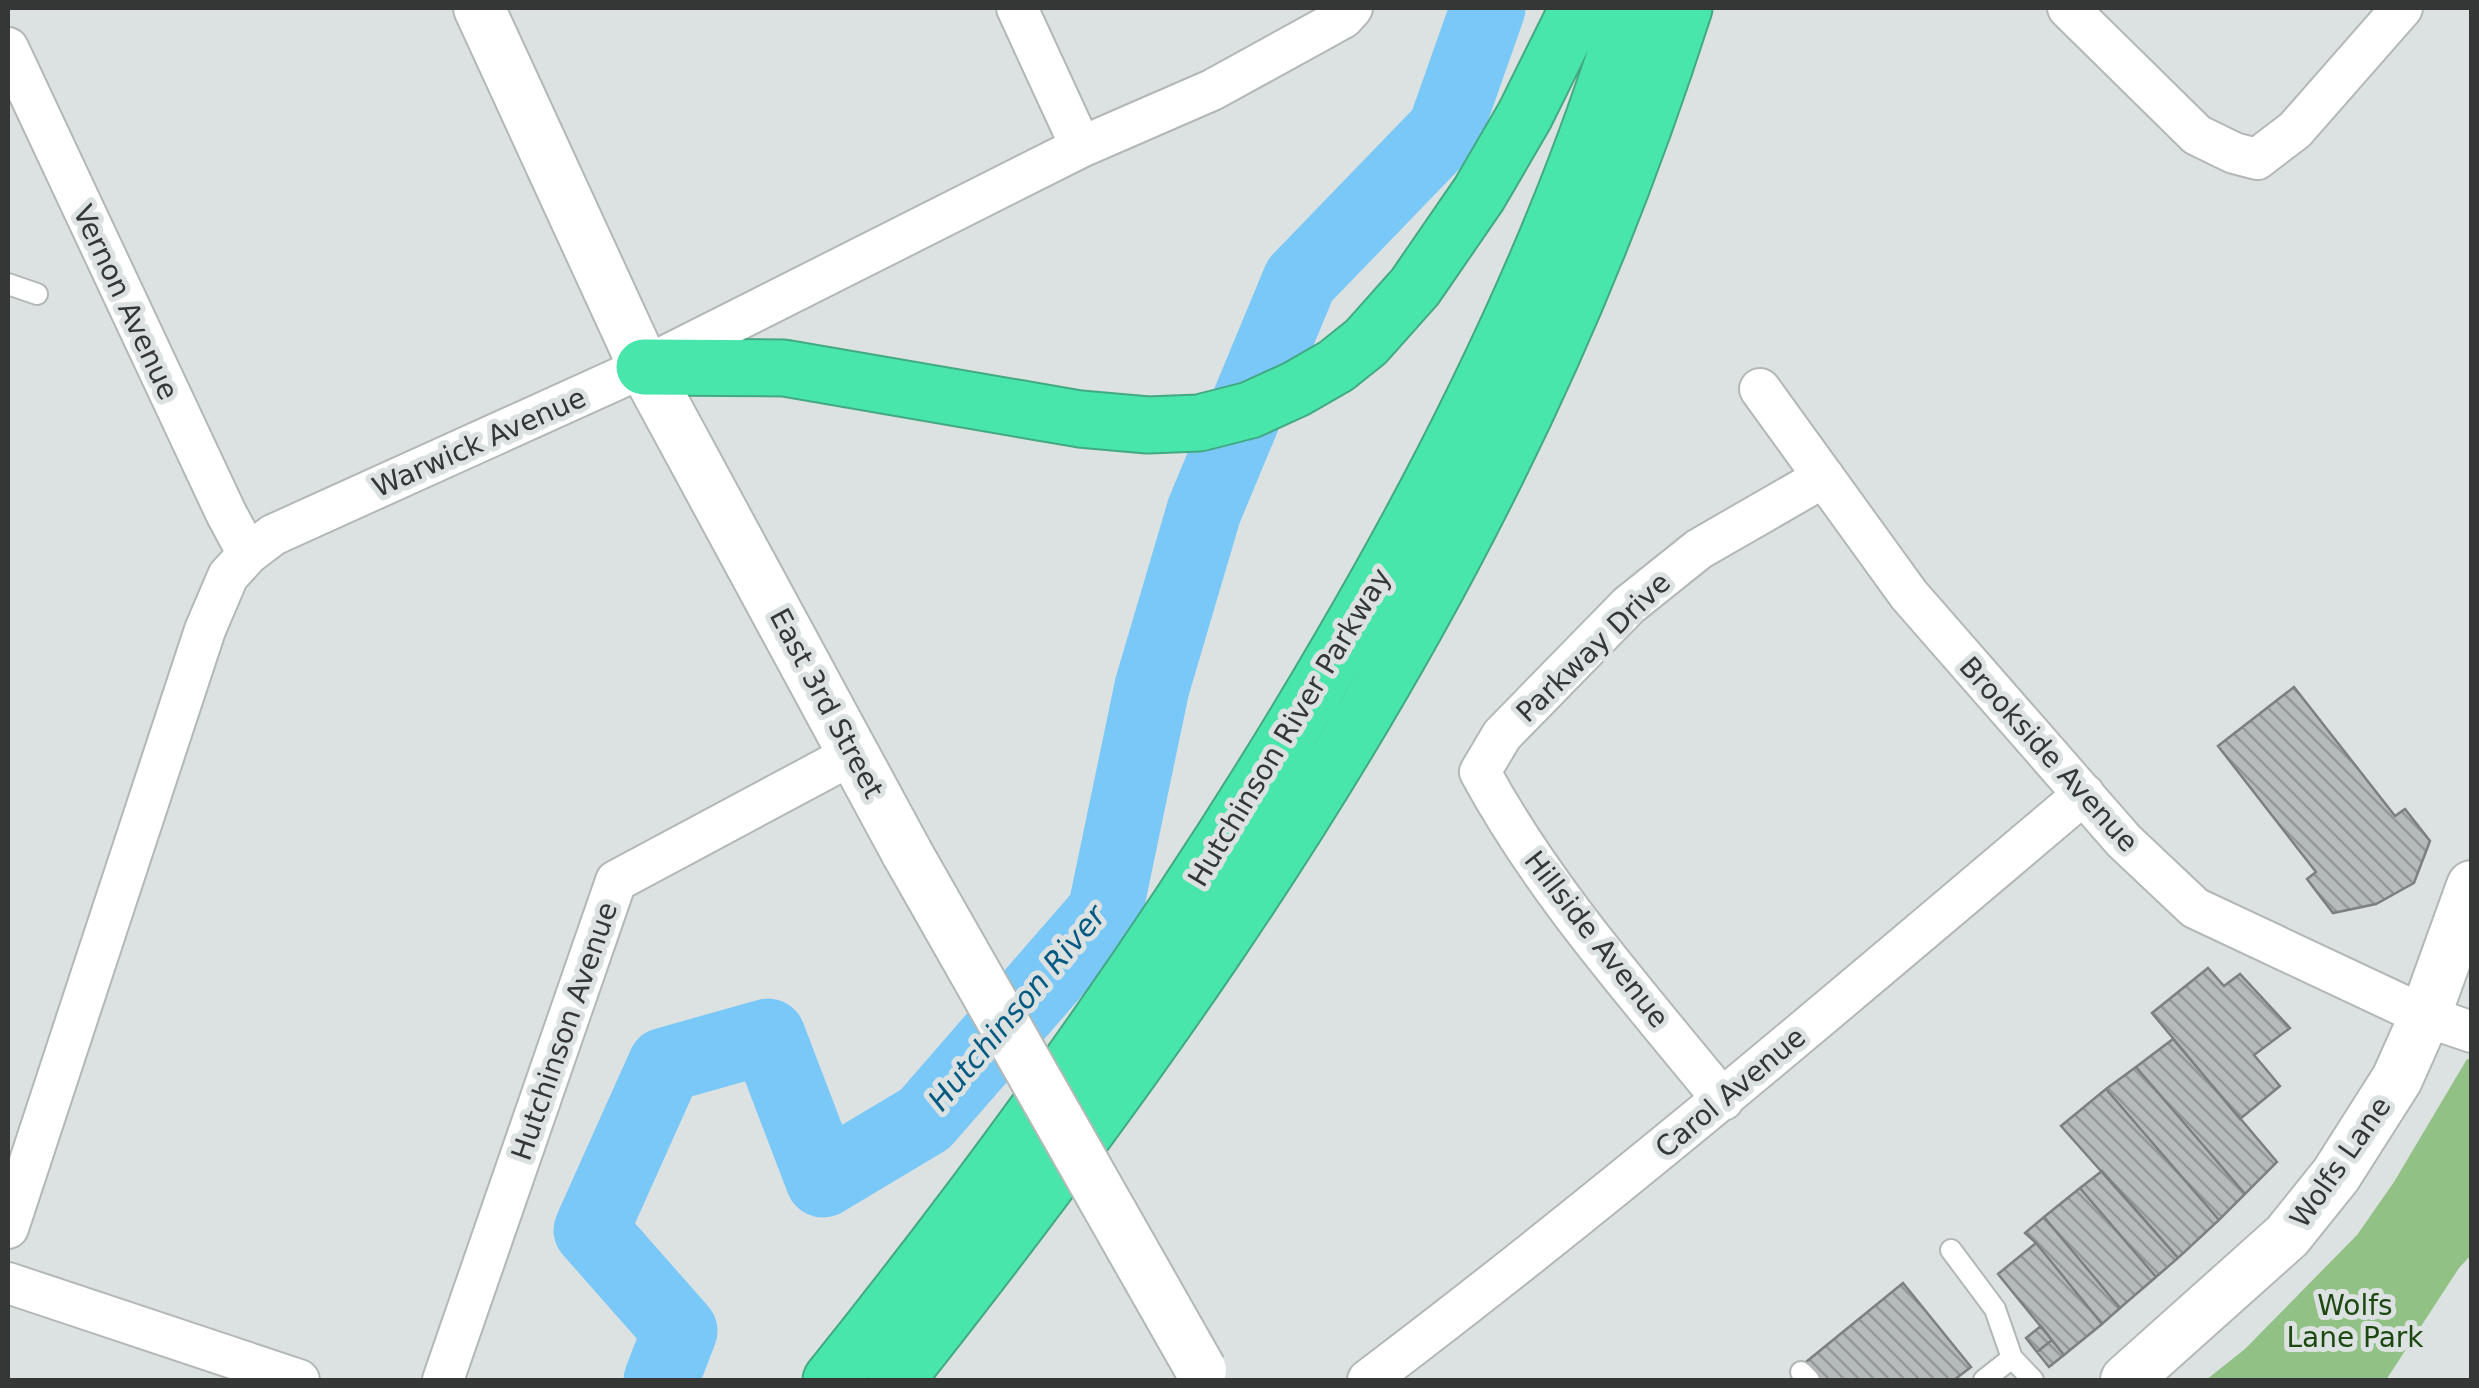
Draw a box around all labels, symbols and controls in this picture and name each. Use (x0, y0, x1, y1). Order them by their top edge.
street label: Vernon Avenue (66, 200, 185, 405)
street label: Warwick Avenue (368, 381, 591, 504)
street label: Hutchinson River Parkway (1181, 562, 1398, 892)
street label: Parkway Drive (1510, 566, 1677, 729)
street label: East 3rd Street (763, 603, 890, 804)
street label: Brookside Avenue (1952, 650, 2145, 859)
street label: Hillside Avenue (1518, 845, 1676, 1034)
water label: Hutchinson River (921, 897, 1114, 1117)
street label: Hutchinson Avenue (505, 898, 624, 1165)
street label: Carol Avenue (1649, 1020, 1812, 1165)
street label: Wolfs Lane (2283, 1091, 2398, 1234)
park label: Wolfs Lane Park (2286, 1289, 2424, 1354)

